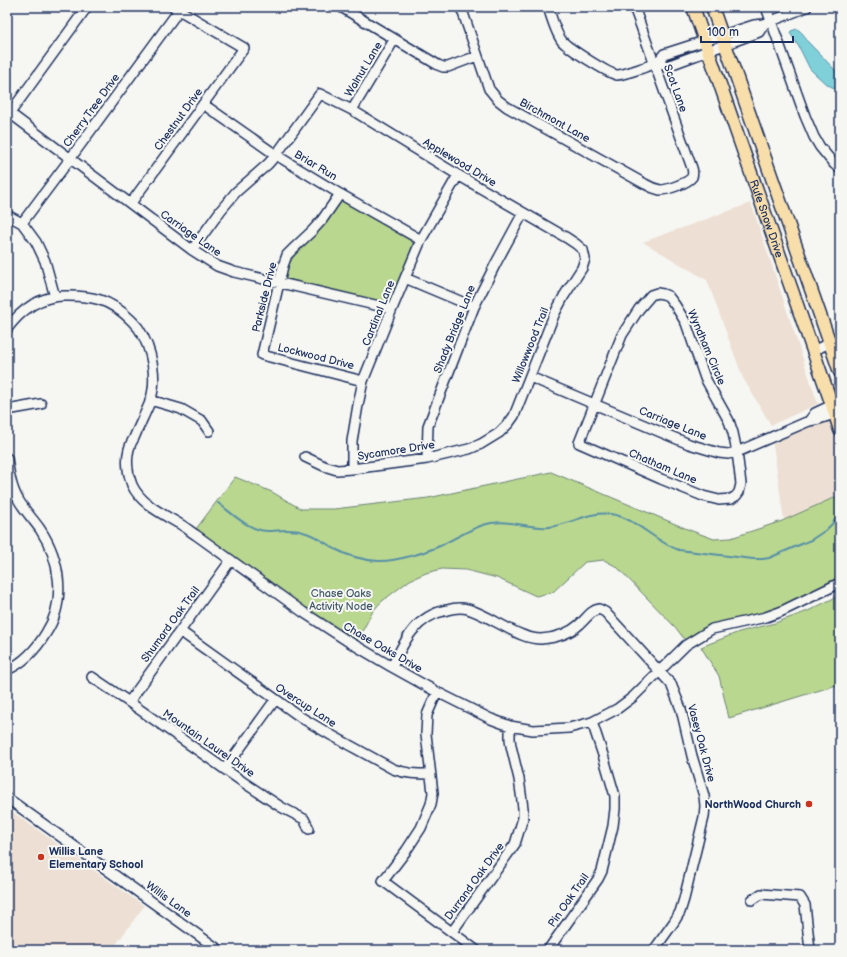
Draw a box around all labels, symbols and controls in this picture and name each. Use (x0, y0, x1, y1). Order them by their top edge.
scale bar (701, 18, 793, 44)
text: 100 m (707, 25, 739, 40)
street label: Walnut Lane (342, 39, 385, 99)
street label: Scot Lane (661, 62, 690, 114)
street label: Cherry Tree Drive (60, 71, 123, 150)
street label: Chestnut Drive (151, 85, 206, 153)
street label: Birchmont Lane (517, 96, 593, 145)
street label: Applewood Drive (421, 135, 499, 190)
street label: Briar Run (292, 148, 339, 183)
street label: Rufe Snow Drive (747, 178, 786, 260)
street label: Carriage Lane (158, 208, 224, 260)
street label: Parkside Drive (249, 260, 280, 334)
street label: Cardinal Lane (359, 278, 398, 348)
street label: Shady Bridge Lane (431, 283, 478, 375)
street label: Willowwood Trail (509, 306, 552, 385)
street label: Wyndham Circle (685, 308, 728, 387)
street label: Lockwood Drive (276, 341, 356, 372)
street label: Carriage Lane (637, 404, 709, 443)
street label: Sycamore Drive (357, 438, 436, 463)
street label: Chatham Lane (627, 446, 699, 487)
street label: Shumard Oak Trail (138, 584, 202, 665)
park label: Chase Oaks Activity Node (309, 587, 373, 613)
street label: Chase Oaks Drive (341, 620, 425, 676)
street label: Overcup Lane (273, 681, 339, 730)
street label: Vasey Oak Drive (685, 703, 718, 784)
street label: Mountain Laurel Drive (160, 707, 257, 780)
place label: NorthWood Church (705, 798, 801, 811)
marker: NorthWood Church (804, 799, 814, 809)
street label: Durrand Oak Drive (442, 840, 507, 922)
place label: Willis Lane Elementary School (49, 845, 143, 871)
marker: Willis Lane Elementary School (36, 852, 46, 862)
street label: Pin Oak Trail (545, 871, 592, 929)
street label: Willis Lane (143, 879, 194, 920)

